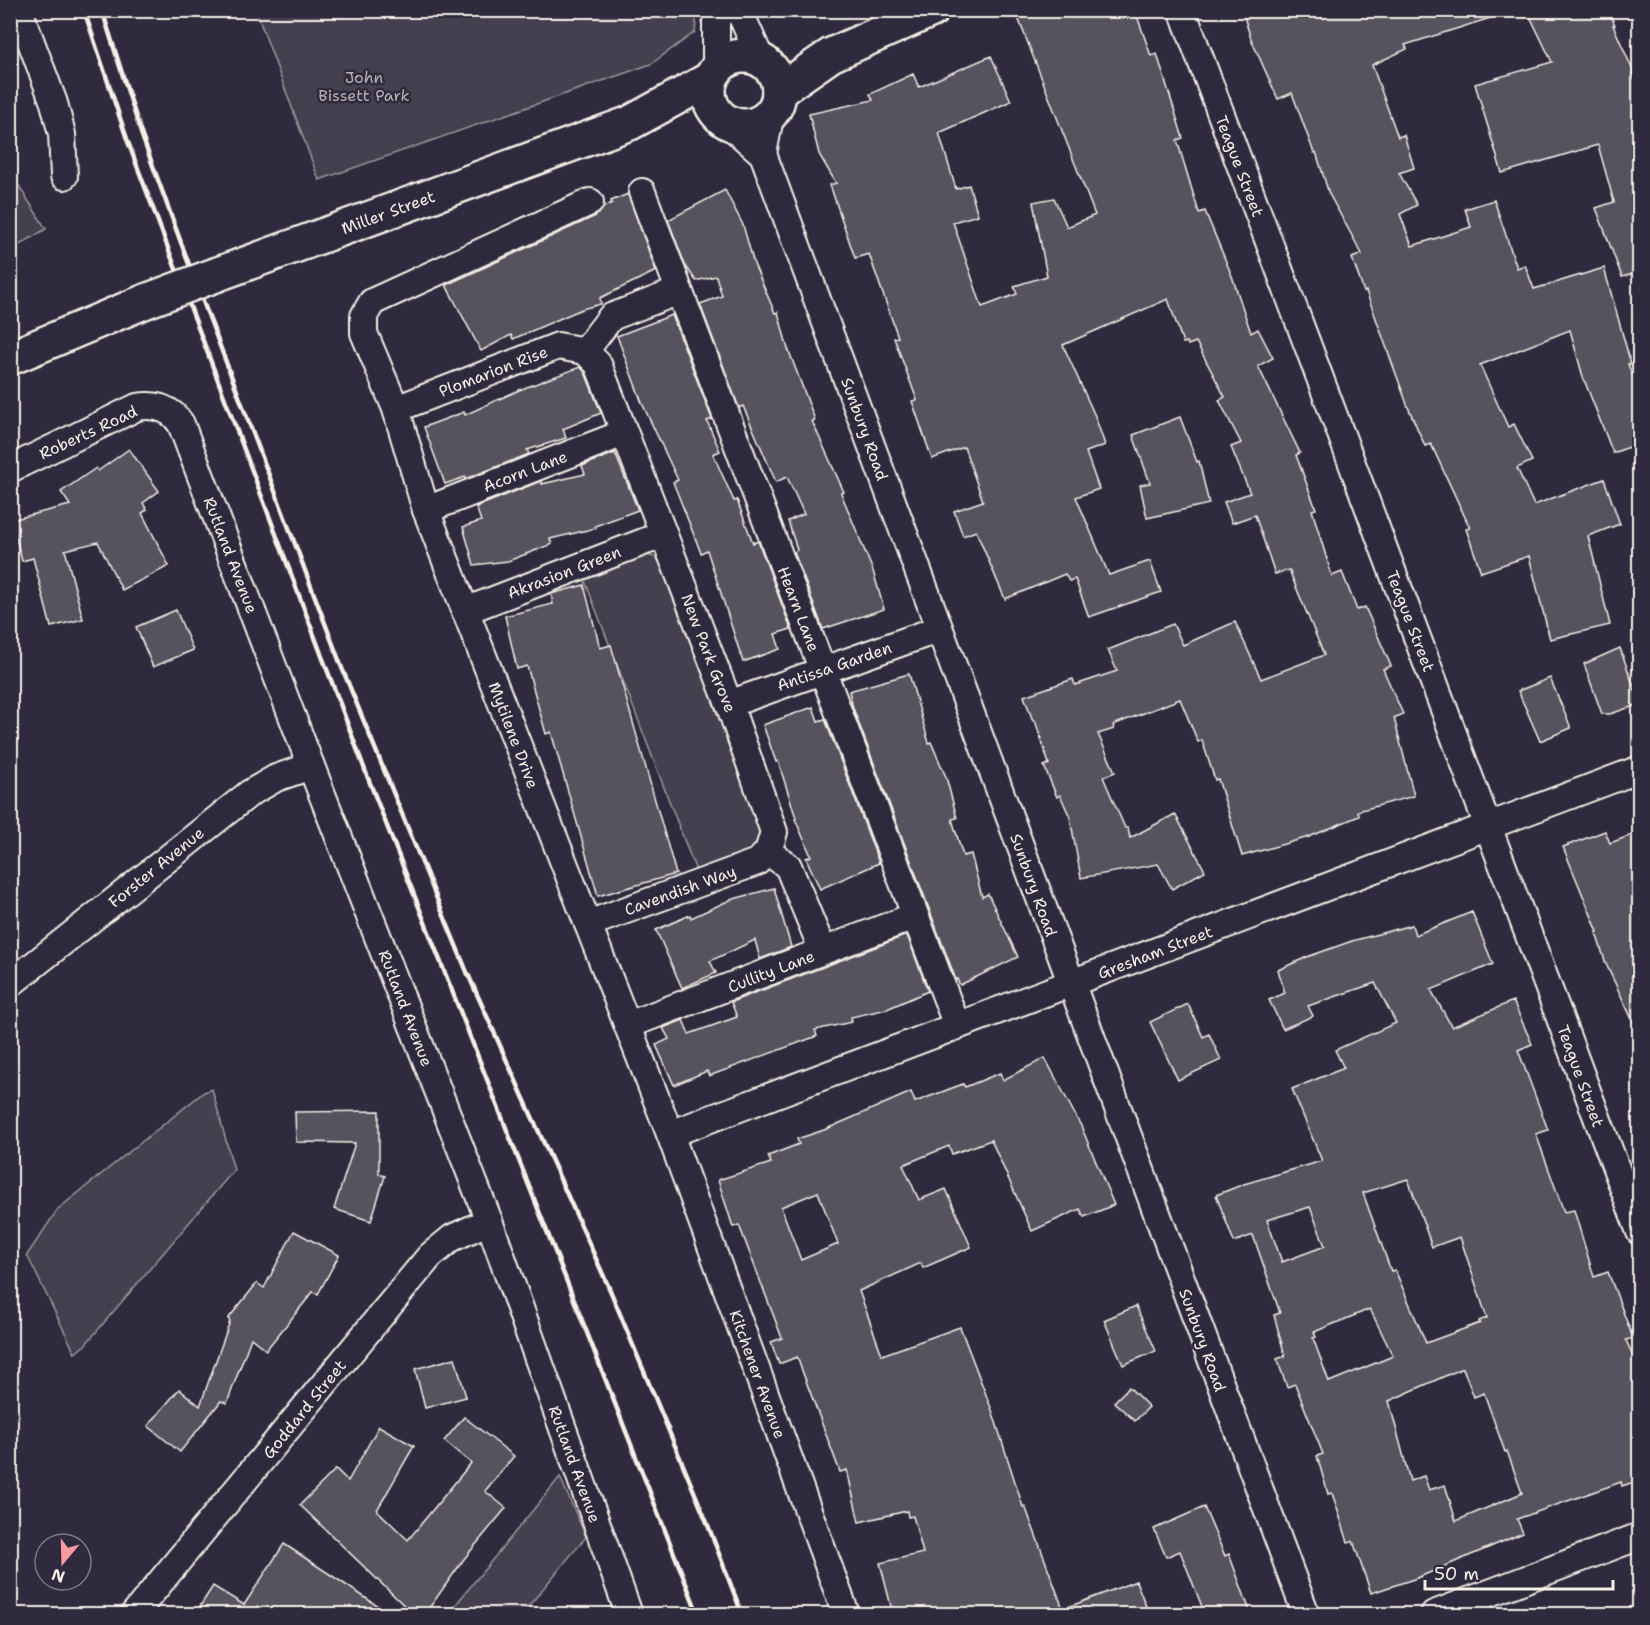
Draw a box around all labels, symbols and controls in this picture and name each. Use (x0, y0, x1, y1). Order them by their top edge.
park label: John Bissett Park (318, 67, 410, 106)
street label: Teague Street (1211, 113, 1268, 220)
street label: Miller Street (339, 186, 438, 239)
street label: Plomarion Rise (436, 341, 551, 402)
street label: Sunbury Road (836, 375, 893, 484)
street label: Roberts Road (36, 401, 141, 464)
street label: Acorn Lane (480, 446, 570, 497)
street label: Rutland Avenue (199, 494, 262, 616)
street label: Akrasion Green (504, 541, 624, 604)
street label: Hearn Lane (773, 564, 824, 655)
street label: Teague Street (1382, 568, 1439, 675)
street label: New Park Grove (676, 591, 741, 716)
street label: Antissa Garden (774, 637, 895, 696)
street label: Mytilene Drive (484, 679, 543, 791)
street label: Forster Avenue (104, 822, 208, 912)
street label: Sunbury Road (1005, 831, 1062, 940)
street label: Cavendish Way (622, 861, 739, 920)
street label: Gresham Street (1095, 921, 1216, 984)
street label: Cullity Lane (725, 945, 818, 998)
street label: Rutland Avenue (374, 947, 437, 1069)
street label: Teague Street (1552, 1022, 1609, 1130)
street label: Sunbury Road (1174, 1286, 1231, 1395)
street label: Kitchener Avenue (725, 1307, 791, 1441)
street label: Goddard Street (258, 1356, 351, 1463)
street label: Rutland Avenue (544, 1403, 605, 1526)
north arrow (33, 1532, 93, 1592)
scale bar (1425, 1553, 1612, 1591)
text: 50 m (1434, 1562, 1479, 1586)
text: N (49, 1564, 68, 1588)

